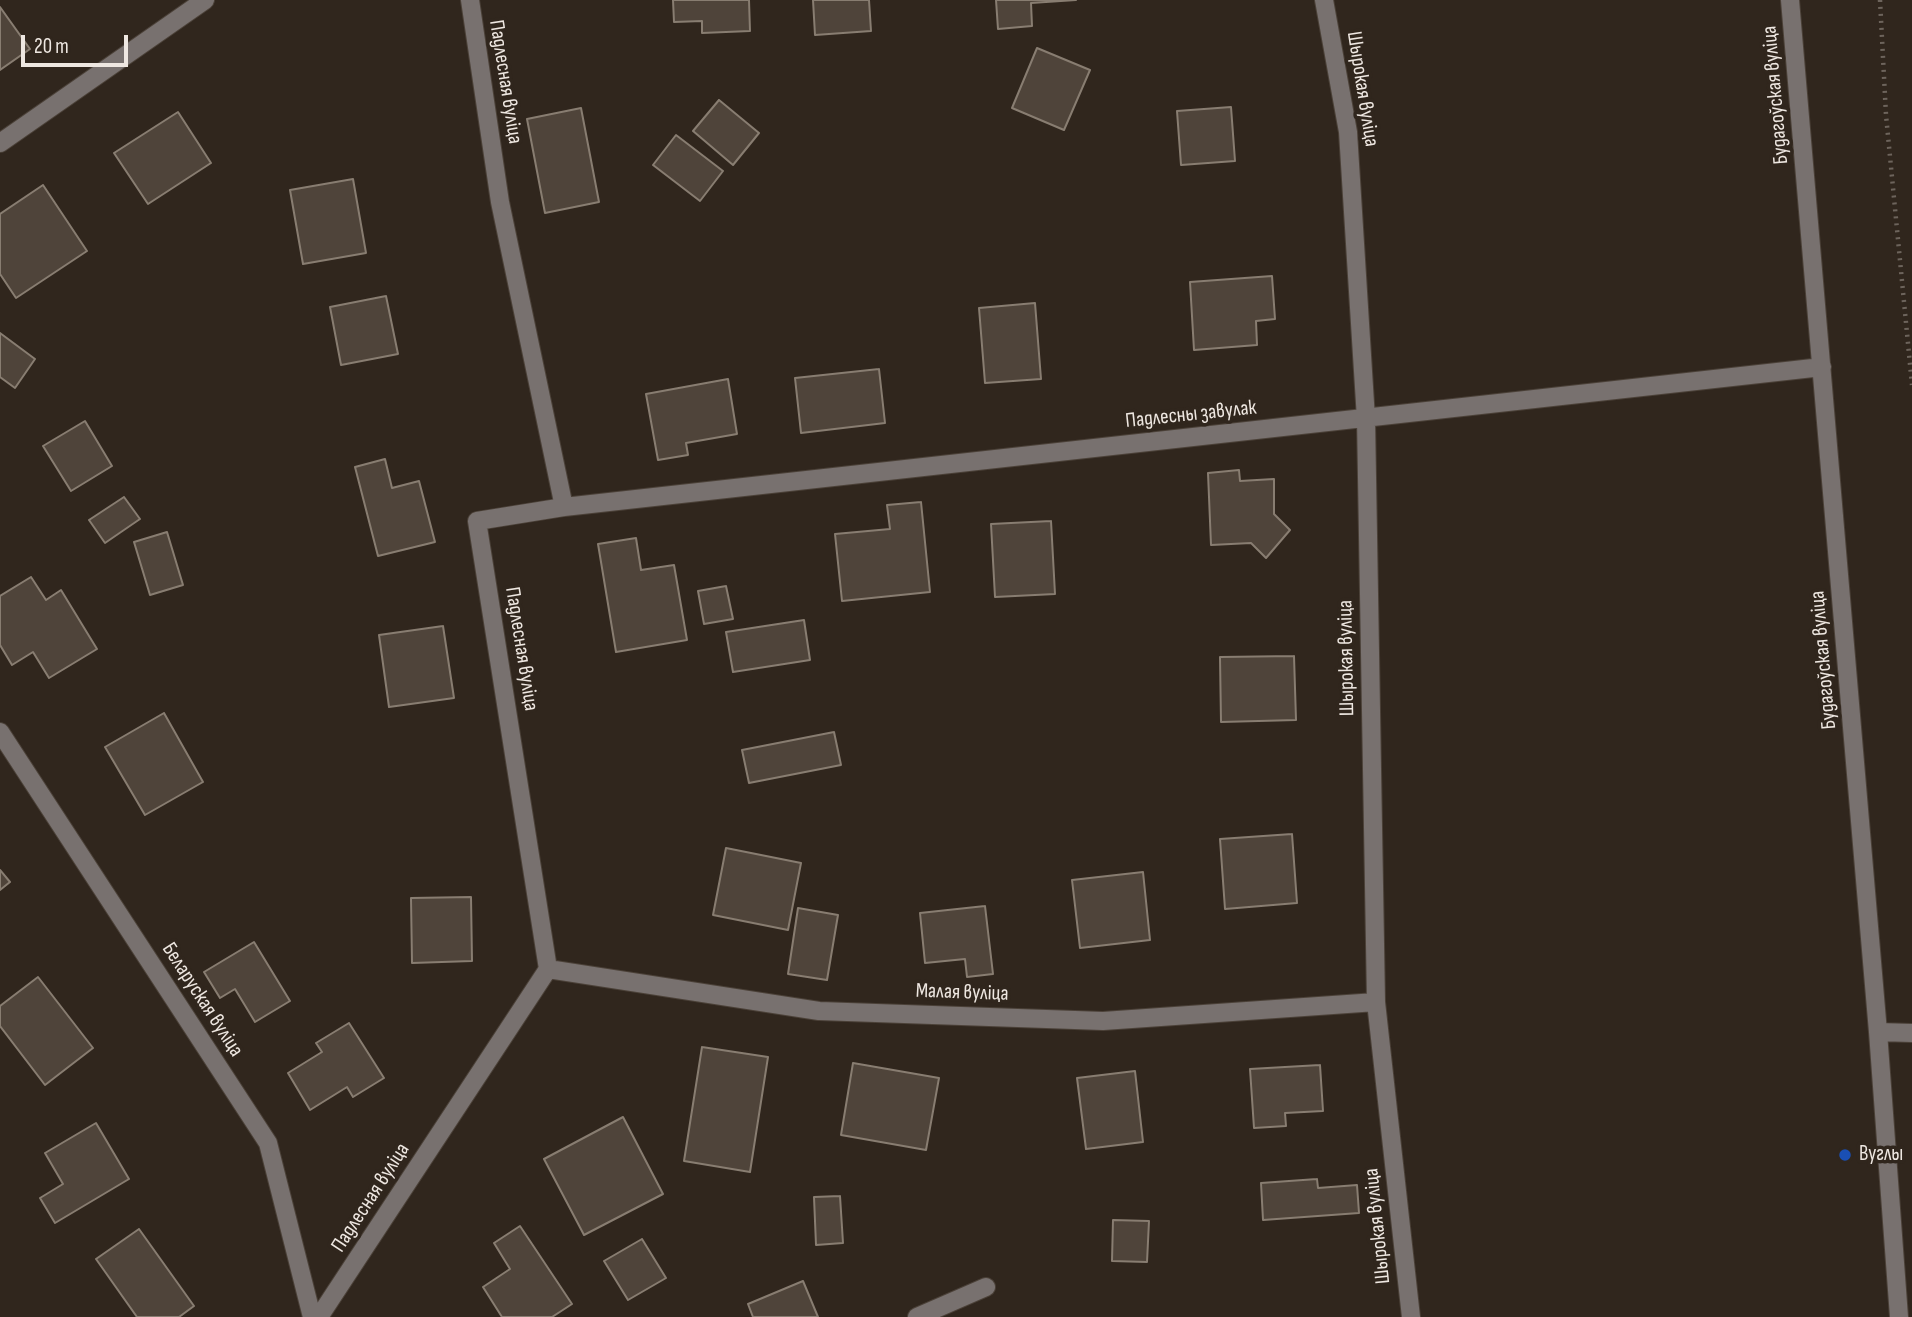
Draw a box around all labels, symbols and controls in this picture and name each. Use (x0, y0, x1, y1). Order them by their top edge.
street label: Падлесная вуліца (483, 18, 527, 146)
scale bar (24, 21, 131, 65)
street label: Будагоўская вуліца (1757, 25, 1795, 165)
street label: Шырокая вуліца (1340, 30, 1384, 148)
text: 20 m (34, 34, 69, 59)
street label: Падлесны завулак (1124, 396, 1258, 434)
street label: Падлесная вуліца (499, 585, 543, 713)
street label: Будагоўская вуліца (1805, 590, 1843, 730)
street label: Шырокая вуліца (1333, 600, 1361, 716)
street label: Беларуская вуліца (156, 938, 248, 1062)
street label: Малая вуліца (915, 979, 1009, 1007)
street label: Падлесная вуліца (326, 1139, 416, 1257)
place label: Вуглы (1859, 1142, 1903, 1168)
marker: Вуглы (1837, 1147, 1853, 1163)
street label: Шырокая вуліца (1359, 1167, 1397, 1285)

